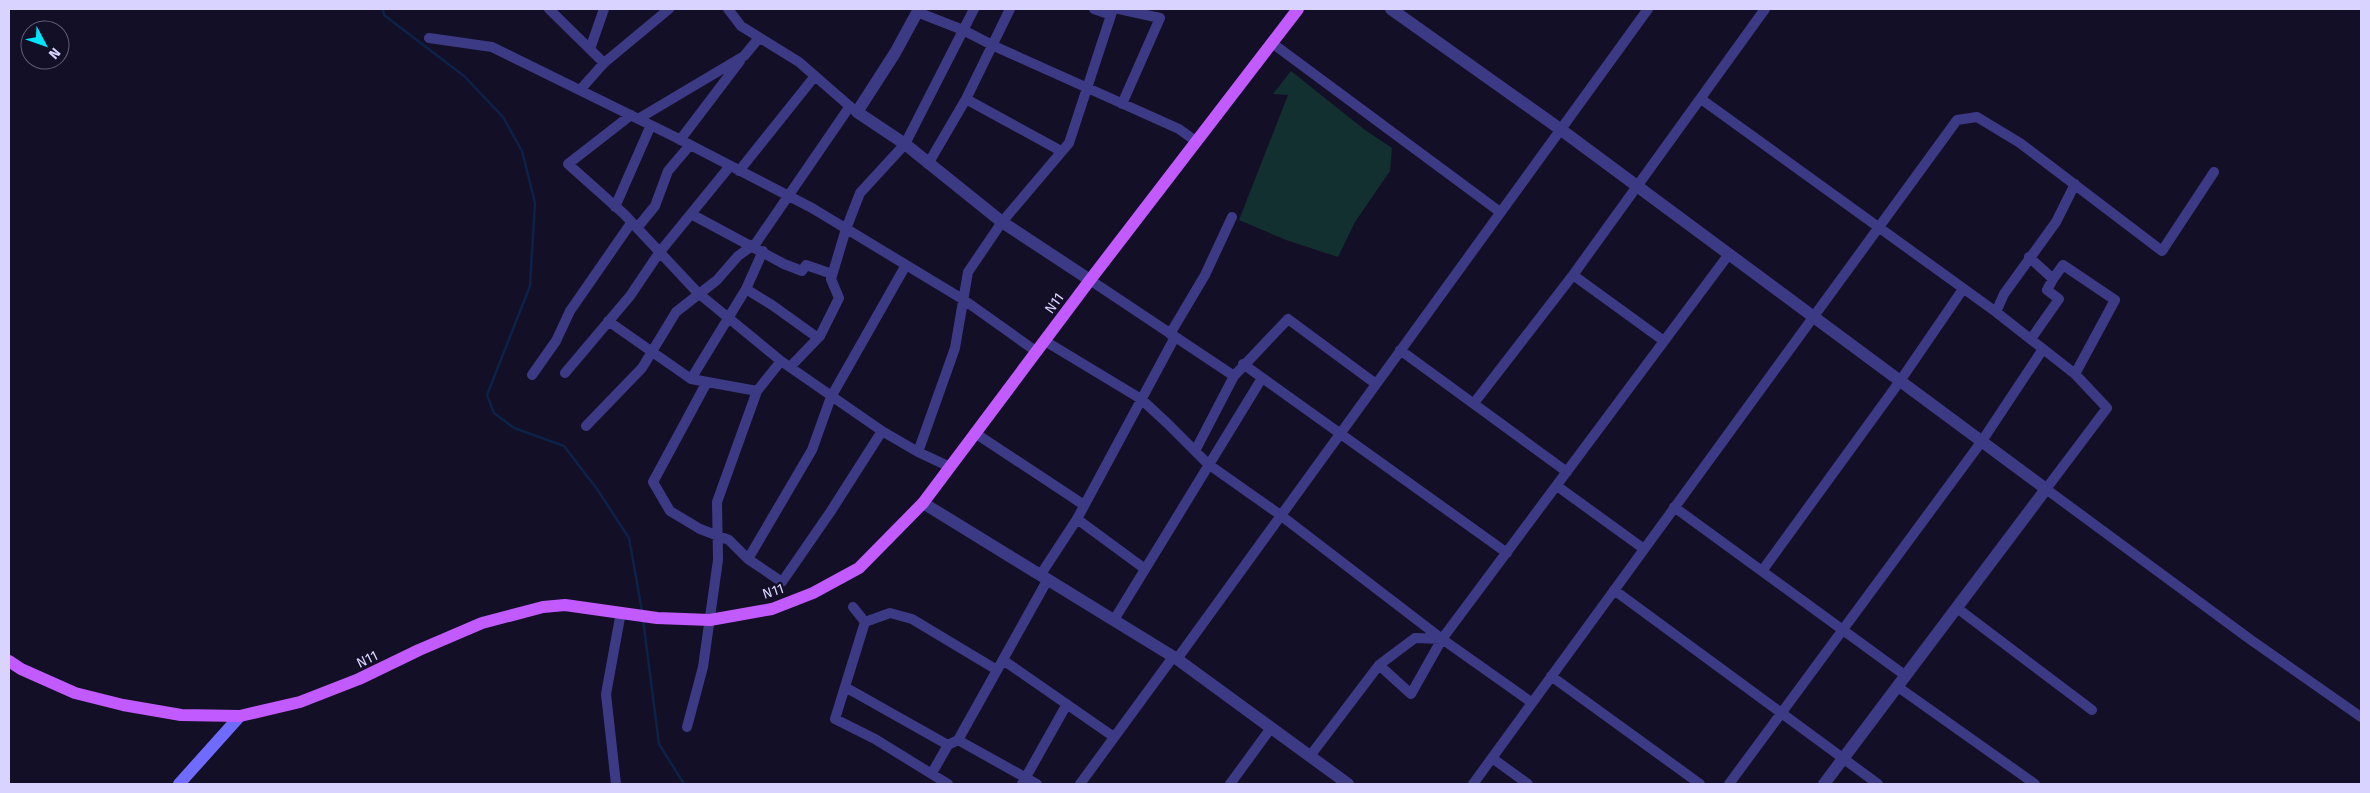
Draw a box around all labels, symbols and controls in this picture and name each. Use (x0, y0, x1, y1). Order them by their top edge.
north arrow (20, 20, 70, 70)
text: N (45, 44, 64, 62)
street label: N11 (1041, 290, 1068, 317)
street label: N11 (760, 580, 786, 603)
street label: N11 (354, 647, 381, 672)

